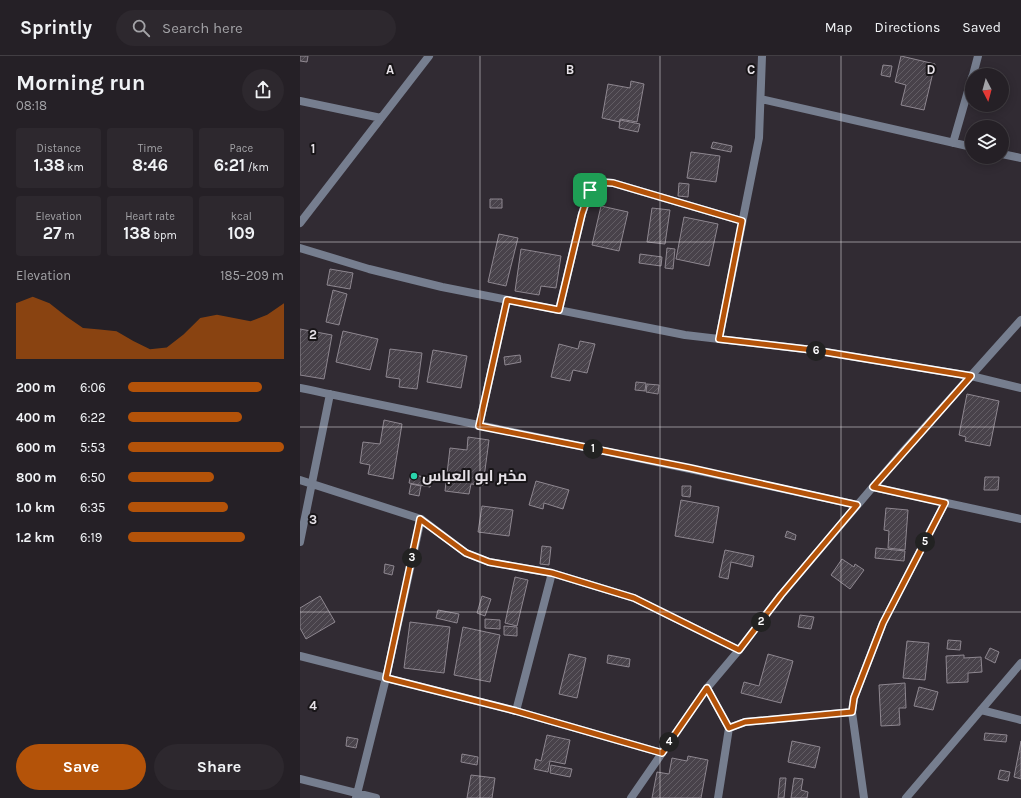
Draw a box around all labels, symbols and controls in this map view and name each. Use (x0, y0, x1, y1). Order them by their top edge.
search box (116, 10, 396, 46)
text: Sprintly (20, 17, 92, 39)
icon: search (130, 17, 152, 39)
text: Search here (162, 19, 243, 37)
text: Map (825, 19, 853, 36)
text: Directions (875, 19, 940, 36)
text: Saved (962, 19, 1001, 36)
text: A (386, 62, 394, 77)
text: B (566, 62, 574, 77)
text: C (747, 62, 755, 77)
text: D (927, 62, 936, 77)
north arrow (965, 68, 1009, 112)
map controls (965, 68, 1009, 164)
button: share (242, 69, 284, 111)
text: Morning run (16, 70, 145, 96)
text: 08:18 (16, 98, 47, 113)
button: layers (965, 120, 1009, 164)
text: 1 (311, 141, 315, 156)
text: Distance (36, 142, 81, 155)
text: Time (138, 142, 162, 155)
text: Pace (230, 142, 253, 155)
text: 1.38 (33, 155, 65, 175)
text: 8:46 (132, 155, 168, 175)
text: 6:21 (214, 155, 245, 175)
text: km (65, 161, 84, 174)
text: /km (245, 161, 269, 174)
pin (573, 173, 607, 207)
icon: arrive (579, 179, 601, 201)
text: Elevation (35, 210, 82, 223)
text: Heart rate (125, 210, 175, 223)
text: kcal (231, 210, 252, 223)
text: 27 (43, 223, 62, 243)
text: 138 (123, 223, 151, 243)
text: 109 (228, 223, 255, 243)
text: m (62, 229, 74, 242)
text: bpm (151, 229, 177, 242)
text: Elevation (16, 268, 71, 283)
text: 185–209 m (220, 268, 284, 283)
text: 2 (309, 327, 317, 342)
pin: 6 (806, 341, 826, 361)
text: 6 (813, 344, 819, 357)
text: 200 m (16, 380, 56, 395)
text: 6:06 (80, 380, 106, 395)
text: 400 m (16, 410, 56, 425)
text: 6:22 (80, 410, 106, 425)
pin: 1 (583, 439, 603, 459)
text: 600 m (16, 440, 56, 455)
text: 5:53 (80, 440, 105, 455)
text: 1 (591, 442, 595, 455)
place label: مخبر ابو العباس (422, 467, 527, 485)
text: 800 m (16, 470, 56, 485)
text: 6:50 (80, 470, 106, 485)
marker: مخبر ابو العباس (409, 471, 419, 481)
text: 1.0 km (16, 500, 55, 515)
text: 6:35 (80, 500, 105, 515)
text: 3 (309, 512, 317, 527)
text: 1.2 km (16, 530, 55, 545)
text: 6:19 (80, 530, 102, 545)
pin: 5 (915, 532, 935, 552)
text: 5 (922, 535, 928, 548)
pin: 3 (402, 548, 422, 568)
text: 3 (409, 551, 415, 564)
pin: 2 (751, 612, 771, 632)
text: 2 (758, 615, 764, 628)
text: 4 (309, 698, 317, 713)
pin: 4 (659, 732, 679, 752)
text: 4 (666, 735, 672, 748)
button: Save (16, 744, 146, 790)
button: Share (154, 744, 284, 790)

